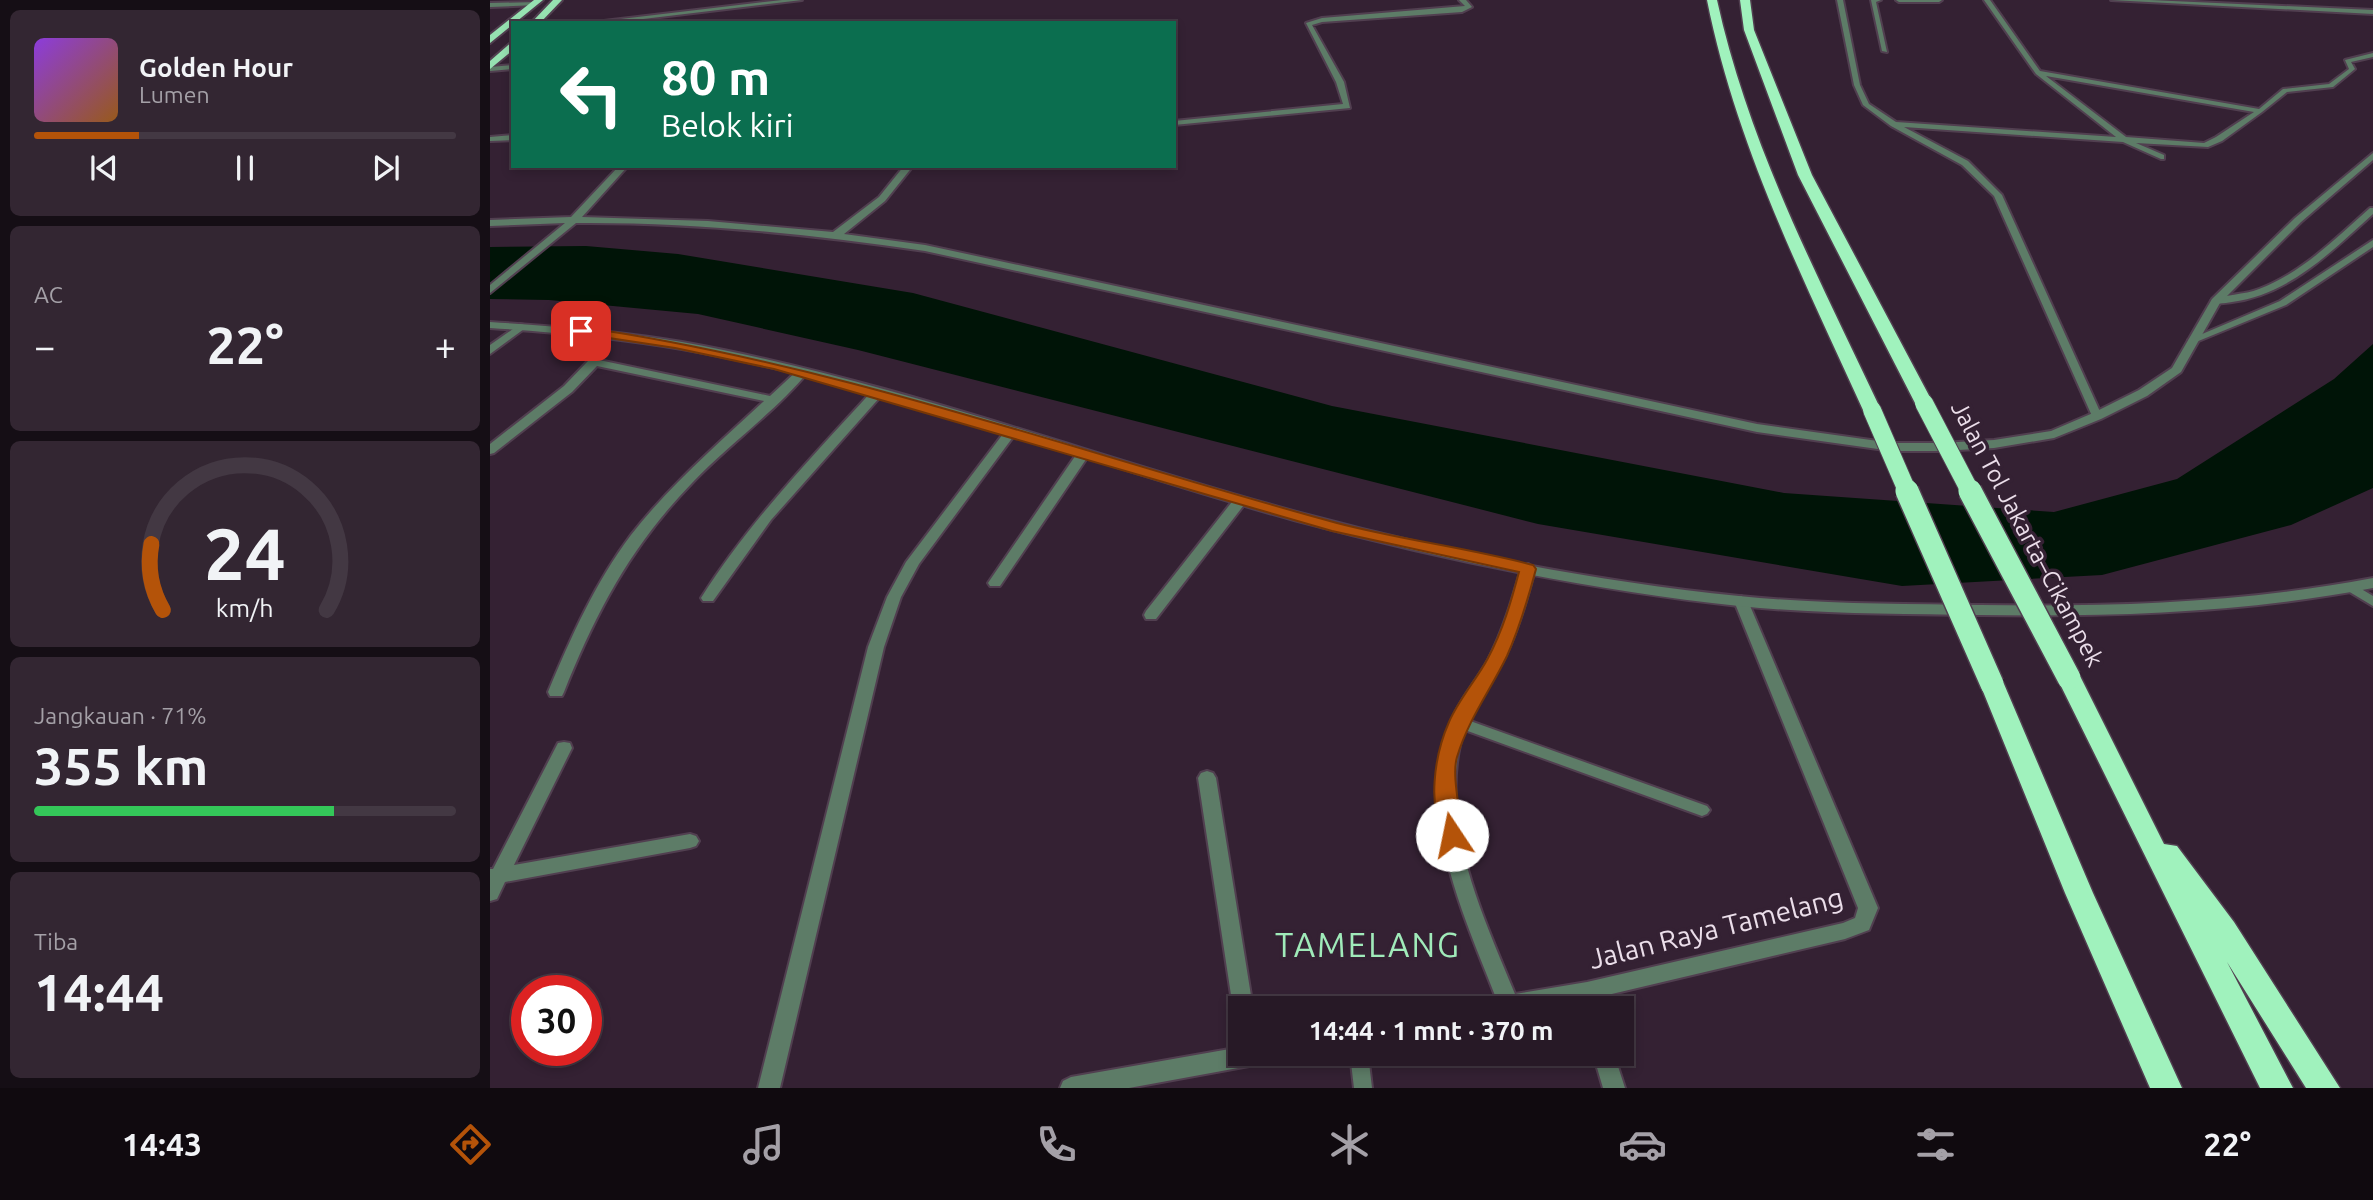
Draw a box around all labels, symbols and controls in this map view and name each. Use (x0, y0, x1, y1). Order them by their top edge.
icon: left (546, 49, 637, 140)
text: 80 m (661, 49, 770, 104)
text: Golden Hour (139, 53, 293, 82)
text: Lumen (139, 82, 210, 107)
text: Belok kiri (661, 107, 793, 143)
icon: previous (85, 149, 123, 187)
icon: pause (226, 149, 264, 187)
icon: next (367, 149, 405, 187)
text: AC (34, 282, 63, 307)
pin (551, 301, 611, 361)
icon: arrive (562, 312, 600, 350)
text: 22° (206, 316, 284, 374)
text: − (34, 325, 55, 367)
text: + (435, 325, 456, 367)
street label: Jalan Tol Jakarta–Cikampek (1946, 397, 2109, 671)
text: 24 (204, 512, 286, 594)
text: km/h (216, 594, 274, 622)
text: Jangkauan · 71% (34, 703, 206, 728)
text: 355 km (34, 737, 208, 795)
position arrow (1415, 798, 1489, 872)
street label: Jalan Raya Tamelang (1586, 881, 1846, 974)
district label: TAMELANG (1275, 926, 1461, 963)
text: Tiba (34, 929, 78, 954)
text: 14:44 (34, 963, 164, 1021)
speed limit sign: 30 (511, 975, 602, 1066)
text: 14:44 · 1 mnt · 370 m (1309, 1016, 1553, 1045)
icon: directions (446, 1120, 495, 1169)
icon: music (739, 1120, 788, 1169)
icon: phone (1032, 1120, 1081, 1169)
icon: climate (1325, 1120, 1374, 1169)
icon: car (1618, 1120, 1667, 1169)
icon: filters (1911, 1120, 1960, 1169)
text: 14:43 (122, 1126, 202, 1162)
text: 22° (2204, 1126, 2251, 1162)

